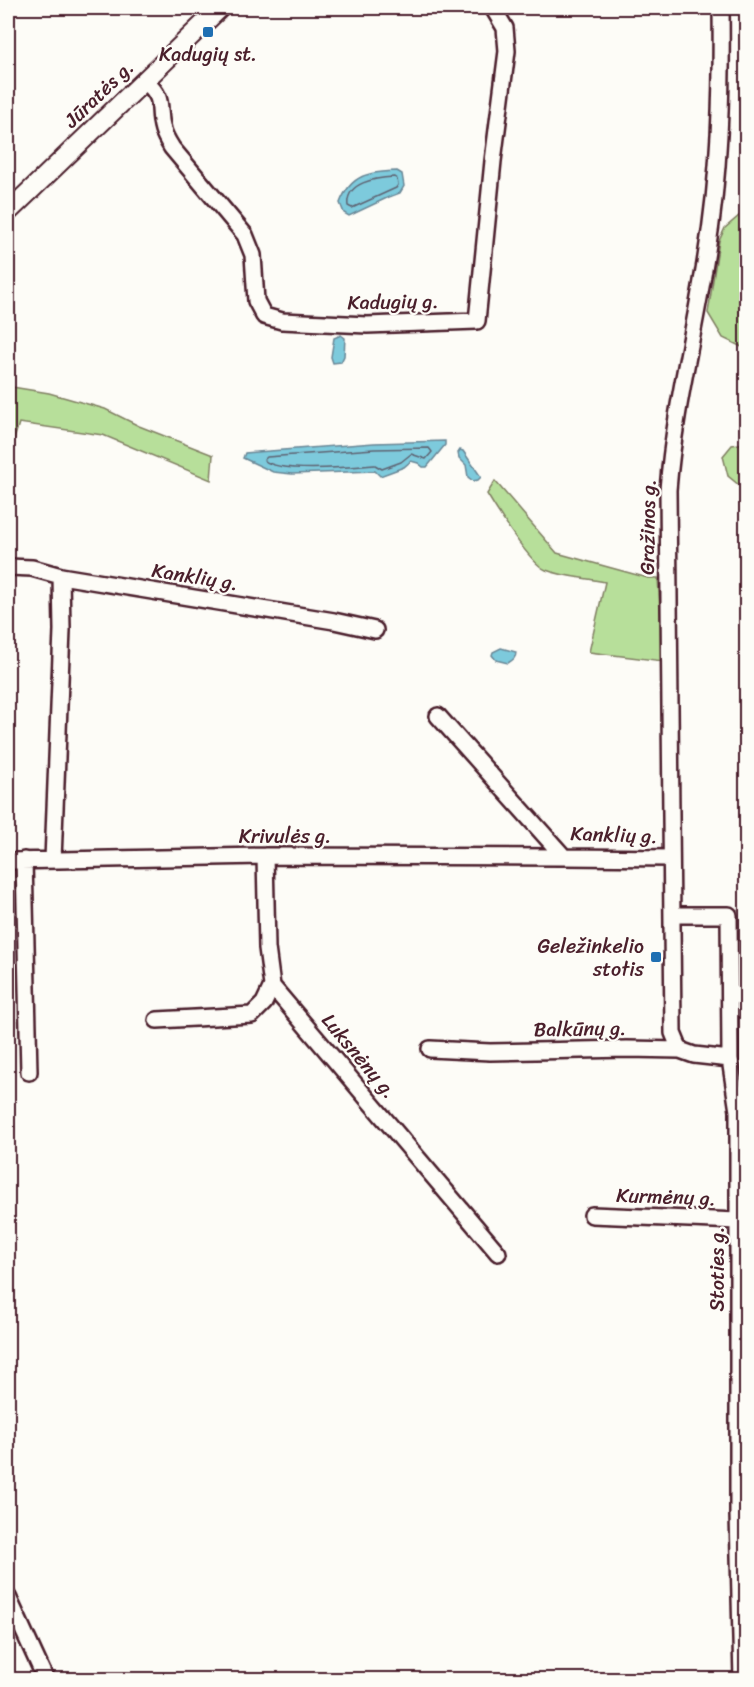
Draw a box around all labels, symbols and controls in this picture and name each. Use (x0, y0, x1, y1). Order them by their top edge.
marker: Kadugių st. (201, 25, 215, 39)
place label: Kadugių st. (159, 37, 257, 72)
street label: Jūratės g. (55, 51, 142, 137)
street label: Kadugių g. (347, 284, 439, 320)
street label: Gražinos g. (630, 479, 666, 575)
street label: Kanklių g. (149, 553, 241, 601)
street label: Kanklių g. (570, 816, 658, 854)
street label: Krivulės g. (239, 819, 331, 854)
place label: Geležinkelio stotis (537, 929, 645, 987)
marker: Geležinkelio stotis (649, 950, 663, 964)
street label: Luksnėnų g. (312, 1005, 406, 1107)
street label: Balkūnų g. (533, 1011, 627, 1047)
street label: Kurmėnų g. (616, 1178, 716, 1216)
street label: Stoties g. (700, 1227, 735, 1311)

